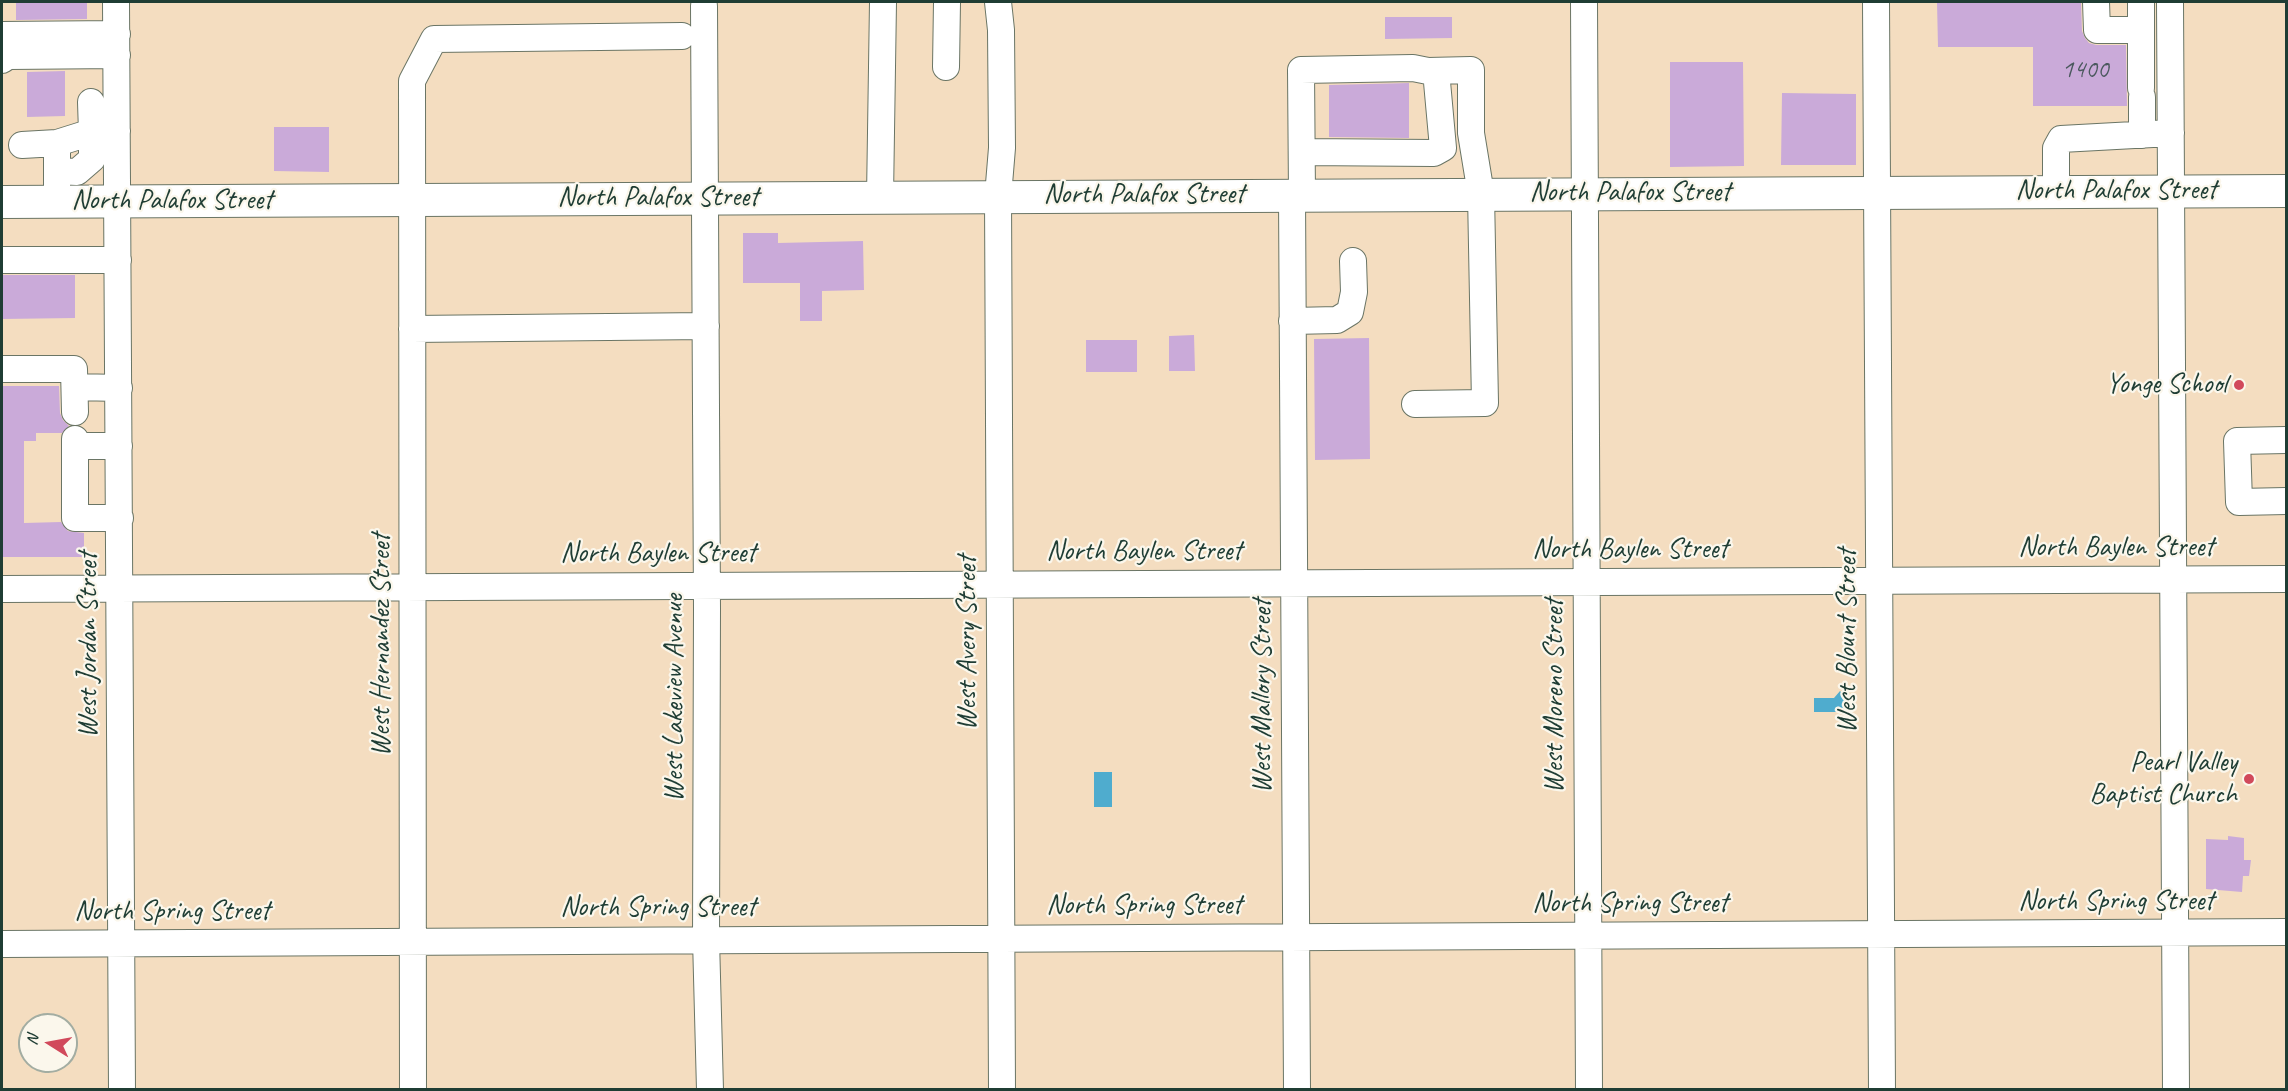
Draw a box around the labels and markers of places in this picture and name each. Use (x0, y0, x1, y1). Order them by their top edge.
place label: Yonge School (2106, 368, 2227, 402)
marker: Yonge School (2232, 378, 2246, 392)
place label: Pearl Valley Baptist Church (2089, 746, 2237, 812)
marker: Pearl Valley Baptist Church (2242, 772, 2256, 786)

